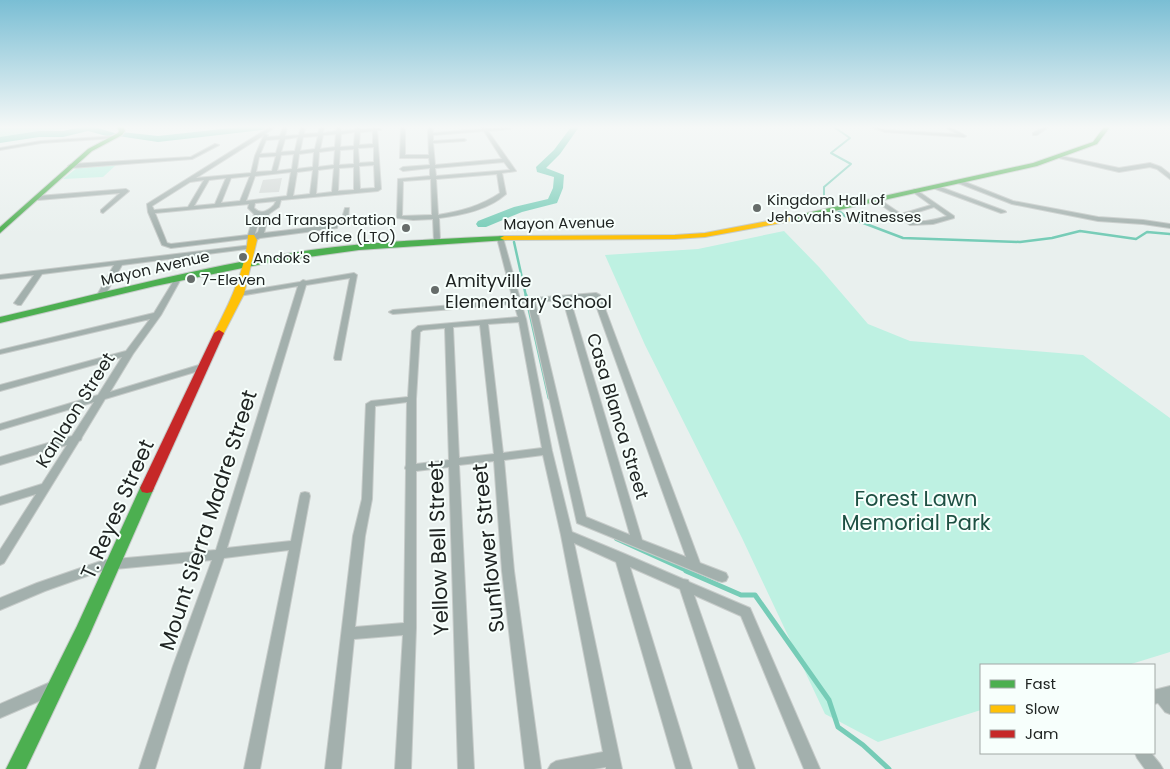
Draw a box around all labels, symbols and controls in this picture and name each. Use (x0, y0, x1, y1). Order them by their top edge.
place label: Kingdom Hall of Jehovah's Witnesses (767, 189, 921, 227)
marker: Kingdom Hall of Jehovah's Witnesses (751, 202, 763, 214)
place label: Land Transportation Office (LTO) (245, 209, 396, 247)
street label: Mayon Avenue (503, 212, 615, 234)
marker: Land Transportation Office (LTO) (400, 222, 412, 234)
street label: Mayon Avenue (99, 245, 211, 291)
place label: Andok's (253, 247, 311, 268)
marker: Andok's (237, 251, 249, 263)
place label: Amityville Elementary School (445, 268, 612, 314)
place label: 7-Eleven (201, 269, 265, 290)
marker: 7-Eleven (185, 273, 197, 285)
marker: Amityville Elementary School (429, 284, 441, 296)
street label: Casa Blanca Street (581, 330, 655, 502)
street label: Kanlaon Street (30, 348, 120, 472)
street label: Mount Sierra Madre Street (152, 386, 264, 654)
street label: T. Reyes Street (73, 435, 161, 583)
street label: Yellow Bell Street (420, 460, 456, 636)
street label: Sunflower Street (465, 462, 511, 634)
park label: Forest Lawn Memorial Park (841, 484, 991, 537)
legend (980, 664, 1155, 754)
text: Fast (1025, 673, 1056, 694)
text: Slow (1025, 698, 1060, 719)
text: Jam (1025, 723, 1059, 744)

